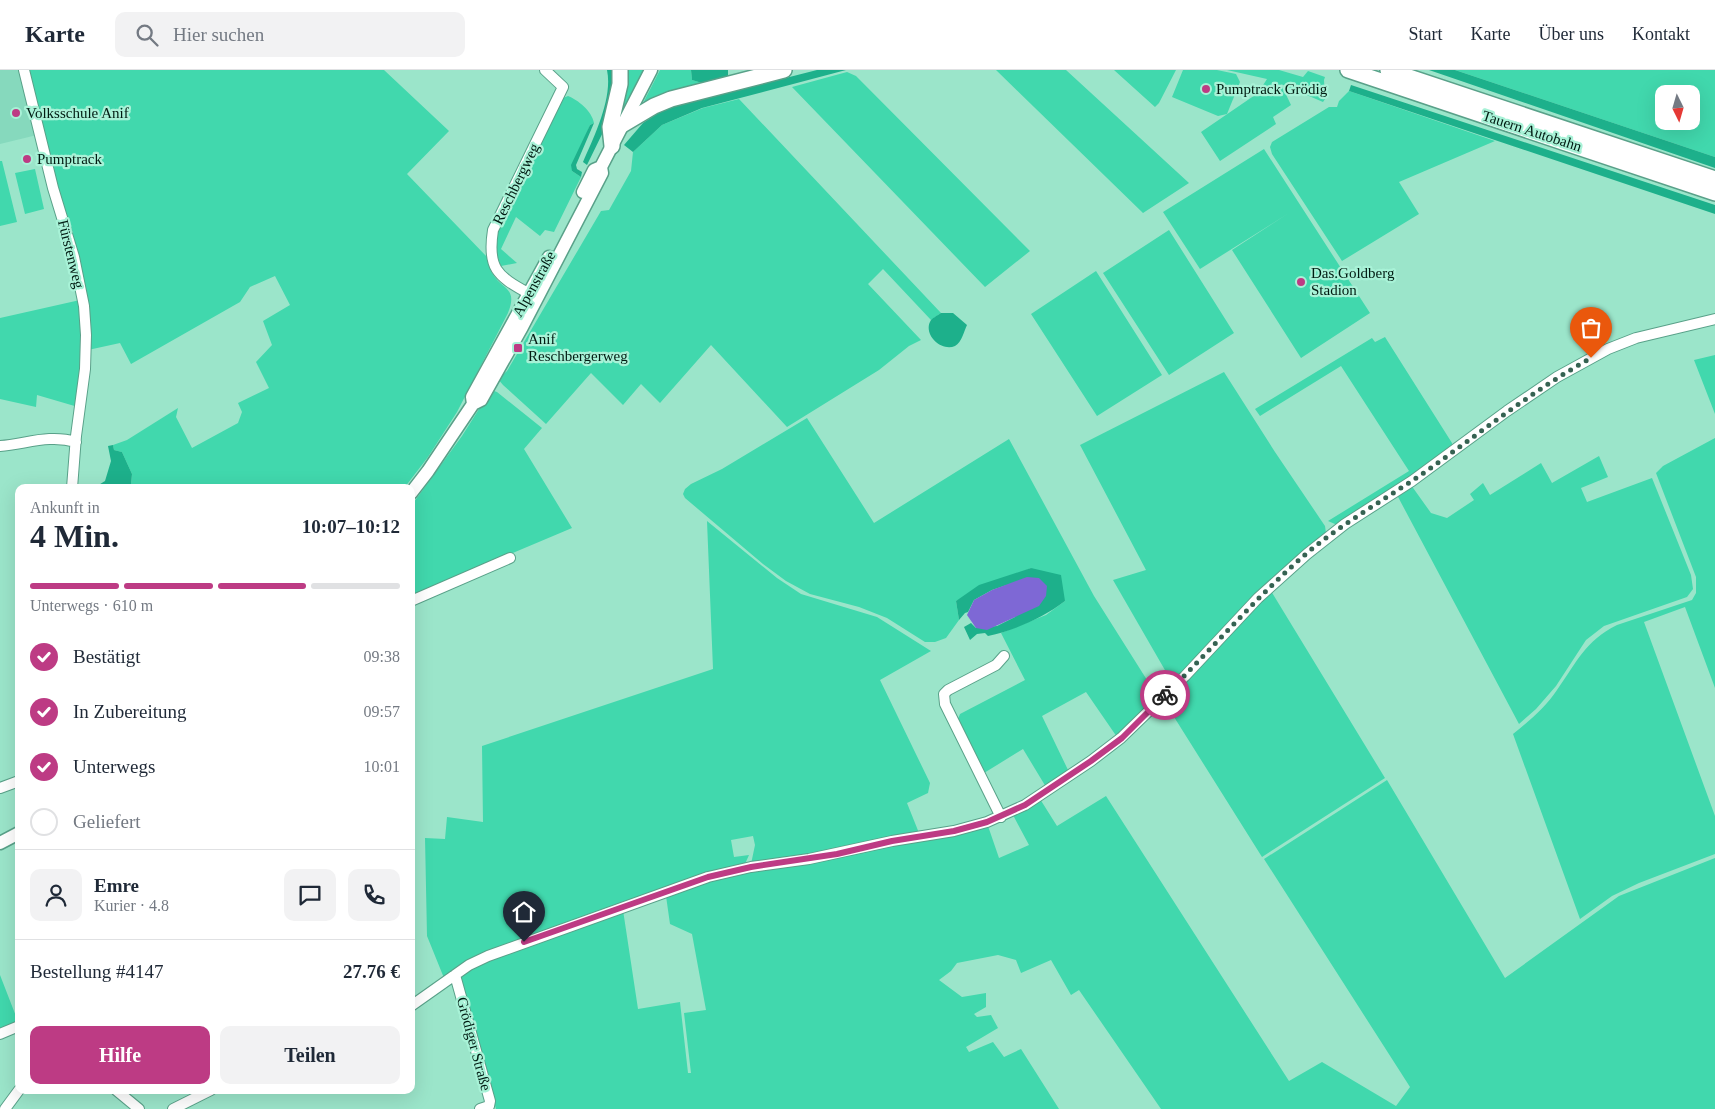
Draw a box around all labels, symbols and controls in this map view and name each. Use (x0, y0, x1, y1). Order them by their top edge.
search box (115, 12, 465, 57)
text: Karte (25, 21, 85, 47)
icon: search (133, 21, 161, 49)
text: Hier suchen (173, 24, 264, 45)
text: Start (1409, 24, 1443, 44)
text: Karte (1471, 24, 1511, 44)
text: Über uns (1539, 24, 1604, 44)
text: Kontakt (1632, 24, 1690, 44)
place label: Pumptrack Grödig (1216, 81, 1328, 97)
marker: Pumptrack Grödig (1200, 83, 1212, 95)
north arrow (1655, 85, 1700, 130)
map controls (1655, 85, 1700, 130)
place label: Volksschule Anif (26, 105, 129, 121)
marker: Volksschule Anif (10, 107, 22, 119)
street label: Tauern Autobahn (1480, 107, 1584, 155)
street label: Reschbergweg (490, 140, 543, 227)
place label: Pumptrack (37, 151, 102, 167)
marker: Pumptrack (21, 153, 33, 165)
street label: Fürstenweg (55, 218, 87, 290)
street label: Alpenstraße (509, 248, 559, 320)
place label: Das.Goldberg Stadion (1311, 265, 1395, 298)
marker: Das.Goldberg Stadion (1295, 276, 1307, 288)
pin (1570, 307, 1612, 358)
icon: bag (1577, 314, 1605, 342)
place label: Anif Reschbergerweg (528, 331, 628, 364)
marker: Anif Reschbergerweg (512, 342, 524, 354)
text: Ankunft in (30, 499, 100, 516)
text: 10:07–10:12 (302, 516, 400, 537)
text: 4 Min. (30, 518, 119, 554)
text: Unterwegs · 610 m (30, 597, 153, 614)
icon: check (30, 643, 58, 671)
text: Bestätigt (73, 646, 141, 667)
text: 09:38 (364, 648, 400, 665)
courier (1140, 670, 1190, 720)
icon: bike (1151, 681, 1179, 709)
icon: check (30, 698, 58, 726)
text: In Zubereitung (73, 701, 186, 722)
text: 09:57 (364, 703, 400, 720)
icon: check (30, 753, 58, 781)
text: Unterwegs (73, 756, 155, 777)
text: 10:01 (364, 758, 400, 775)
text: Geliefert (73, 811, 141, 832)
button: person (30, 869, 82, 921)
button: chat (284, 869, 336, 921)
button: phone (348, 869, 400, 921)
text: Emre (94, 875, 139, 896)
pin (503, 891, 545, 942)
text: Kurier · 4.8 (94, 897, 169, 914)
icon: home (510, 898, 538, 926)
text: Bestellung #4147 (30, 961, 164, 982)
text: 27.76 € (343, 961, 400, 982)
street label: Grödiger Straße (454, 995, 494, 1093)
button: Hilfe (30, 1026, 210, 1084)
button: Teilen (220, 1026, 400, 1084)

